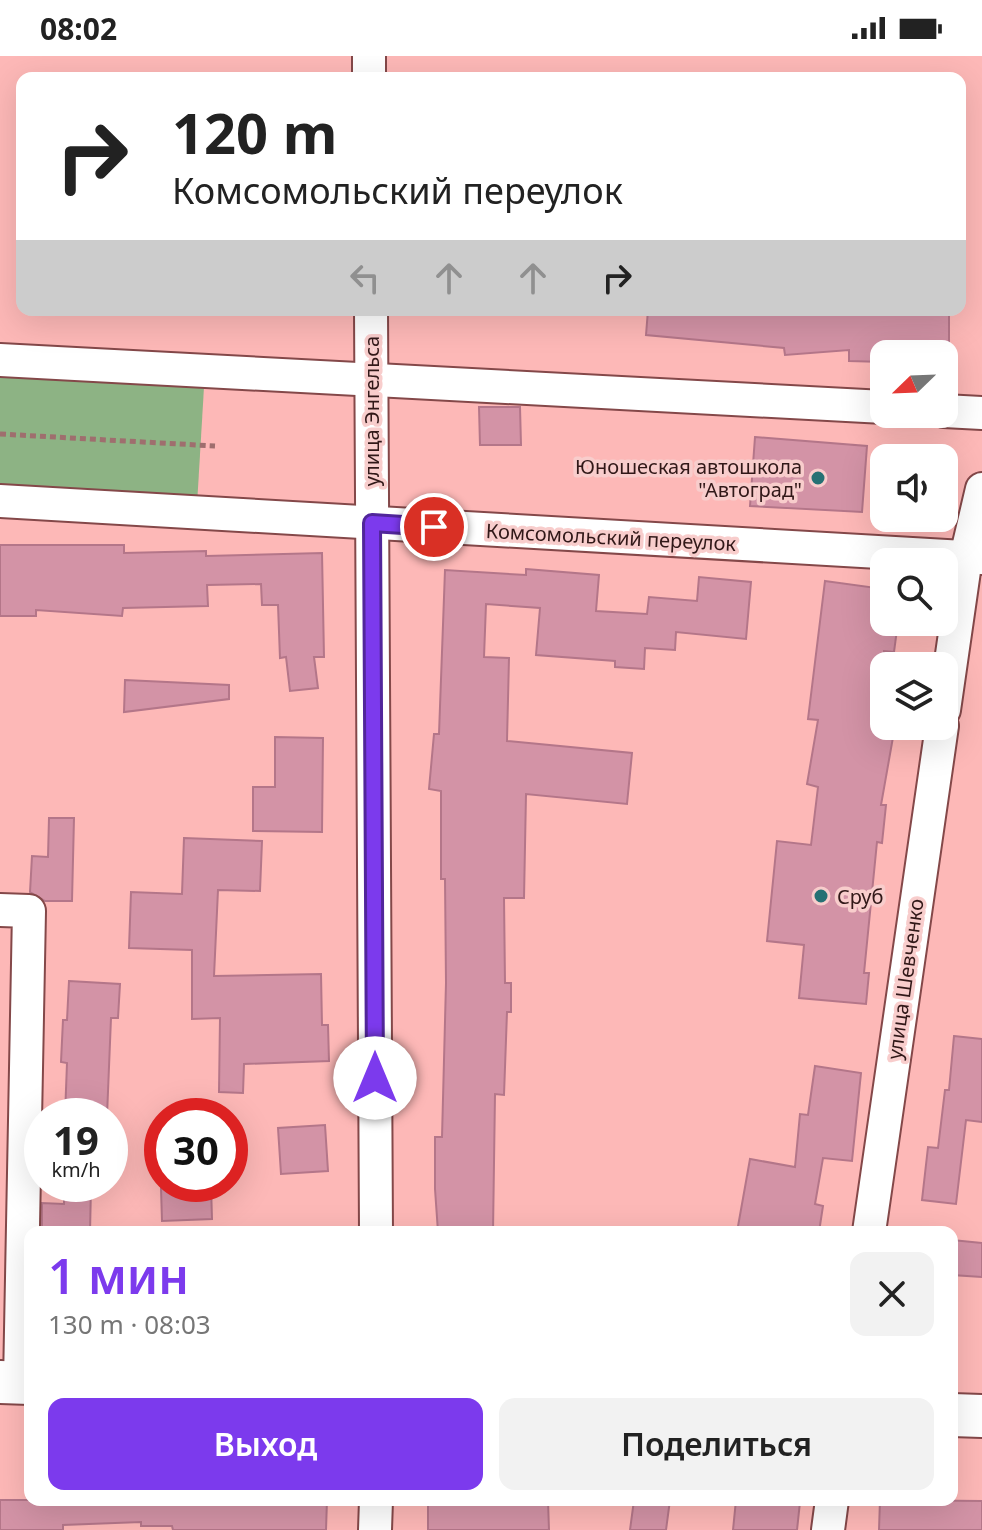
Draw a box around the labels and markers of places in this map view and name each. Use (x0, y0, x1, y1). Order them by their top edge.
place label: Юношеская автошкола "Автоград" (575, 453, 802, 503)
marker: Юношеская автошкола "Автоград" (809, 469, 827, 487)
pin (400, 493, 468, 561)
place label: Сруб (837, 883, 883, 910)
marker: Сруб (812, 887, 830, 905)

